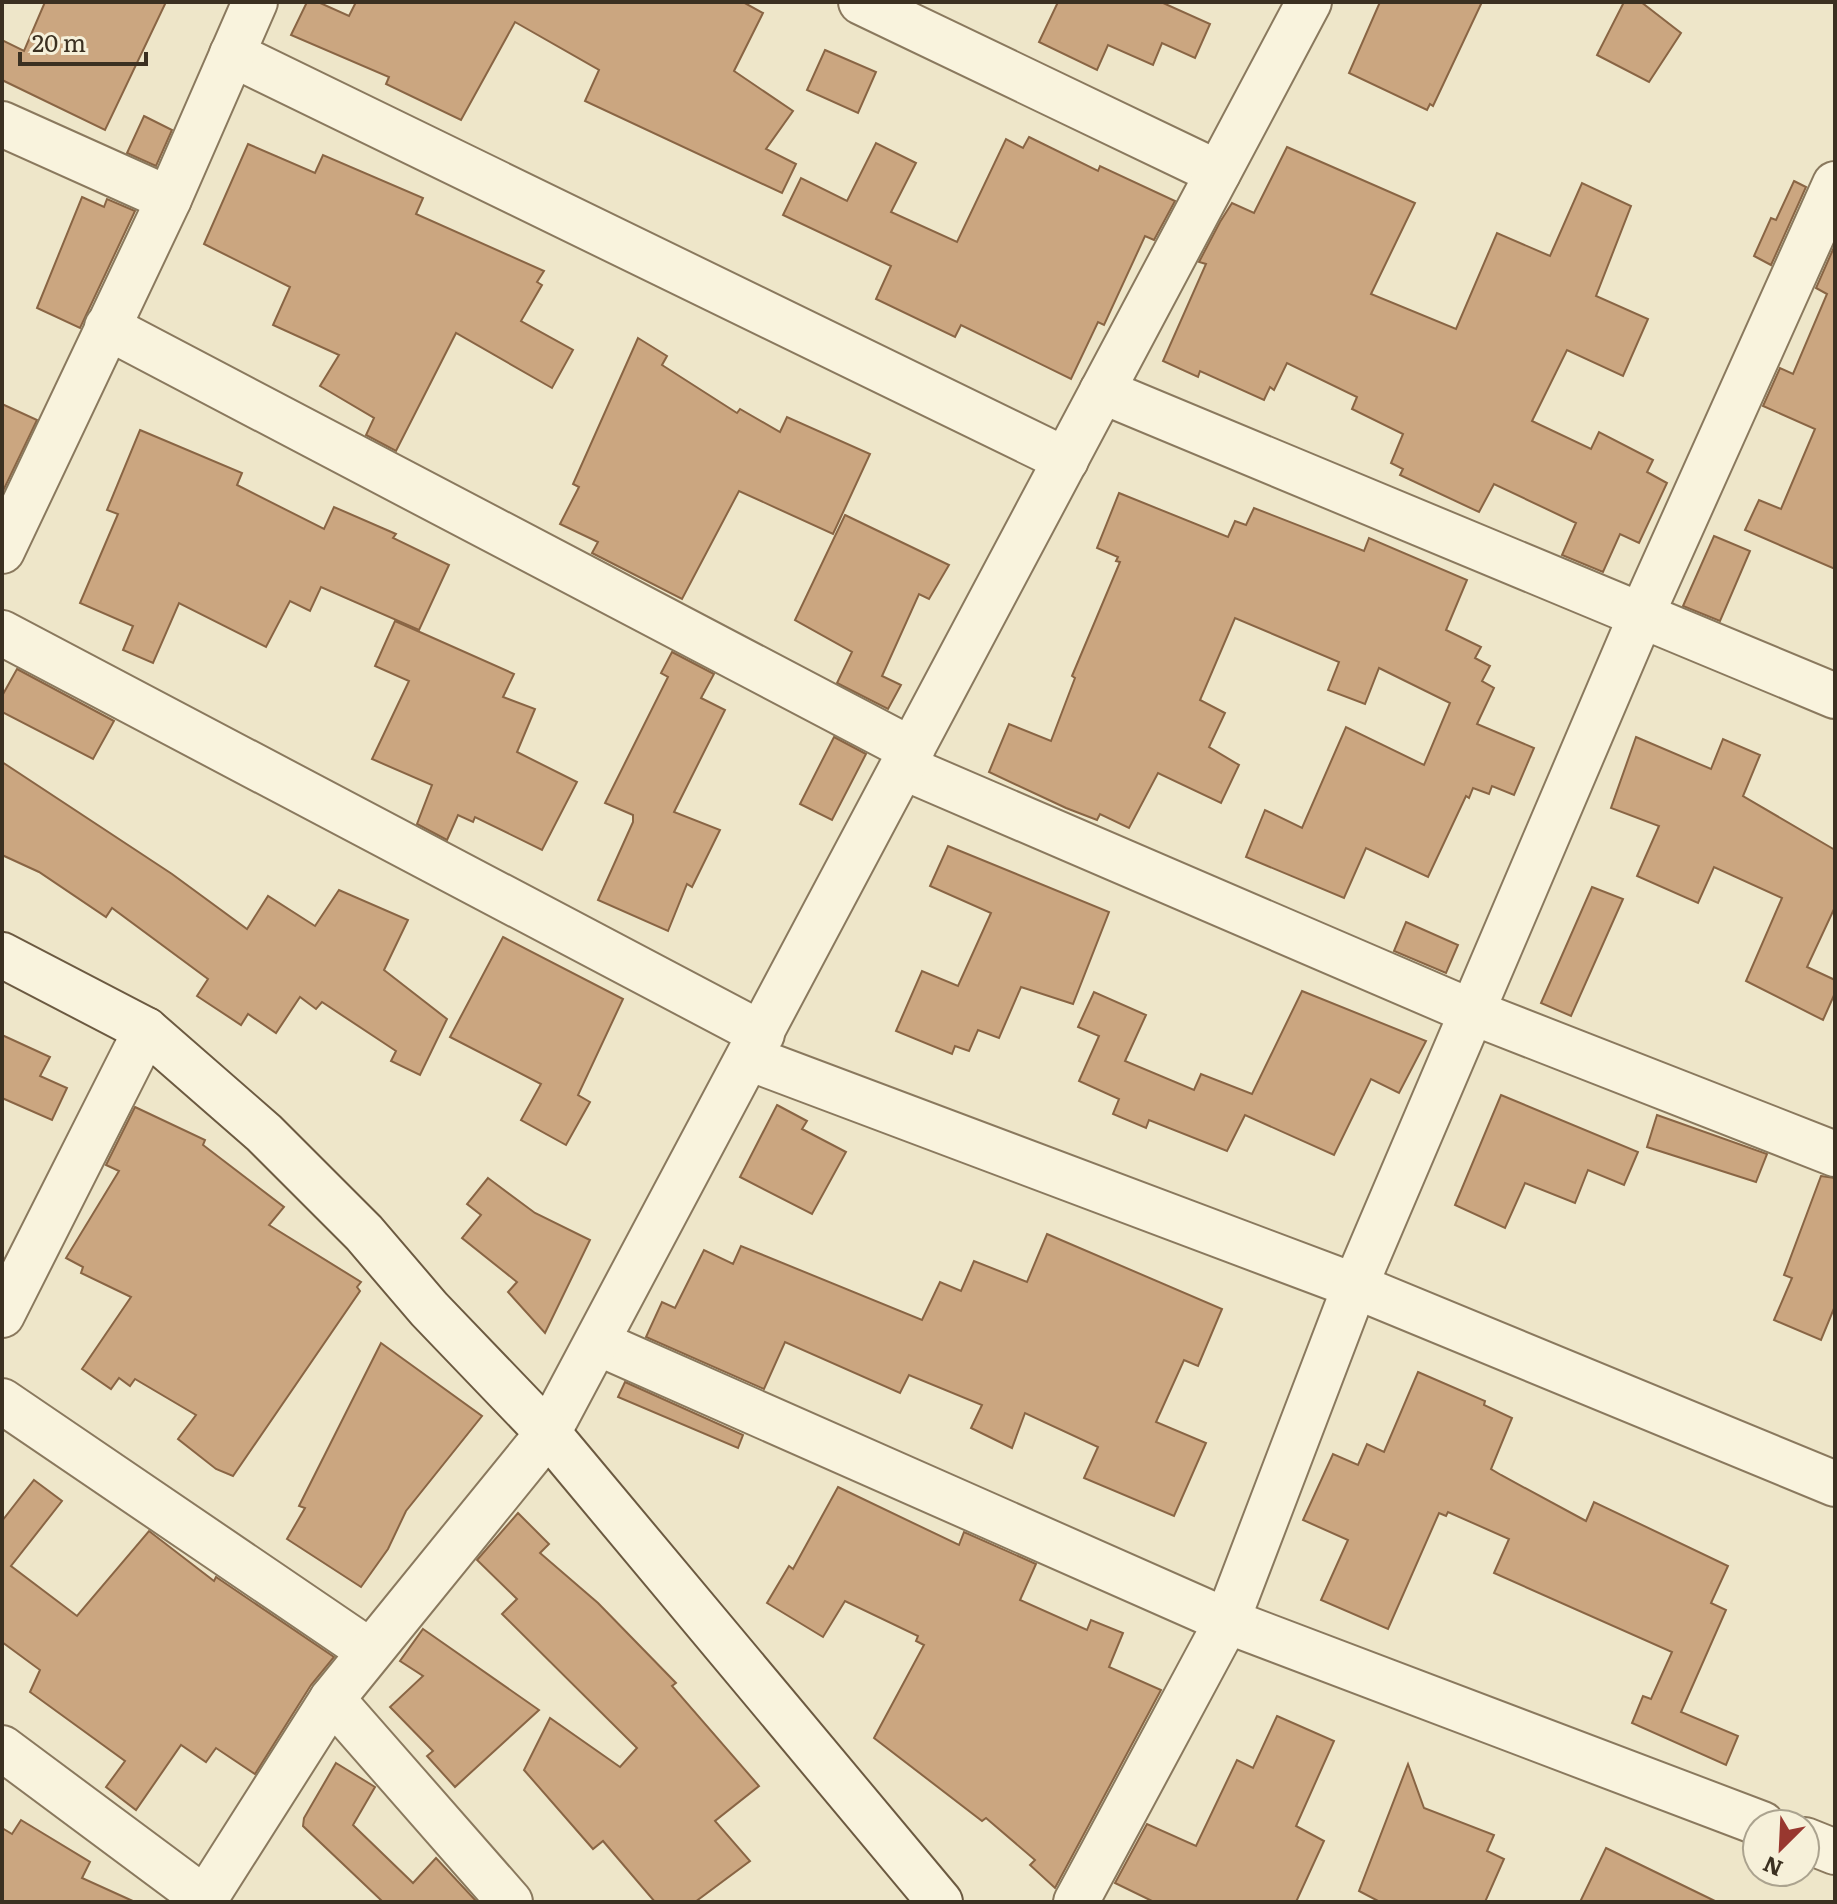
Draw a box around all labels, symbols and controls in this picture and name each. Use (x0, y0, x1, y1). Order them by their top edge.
scale bar (20, 16, 146, 66)
text: 20 m (32, 24, 86, 59)
north arrow (1741, 1808, 1821, 1888)
text: N (1757, 1849, 1787, 1886)

